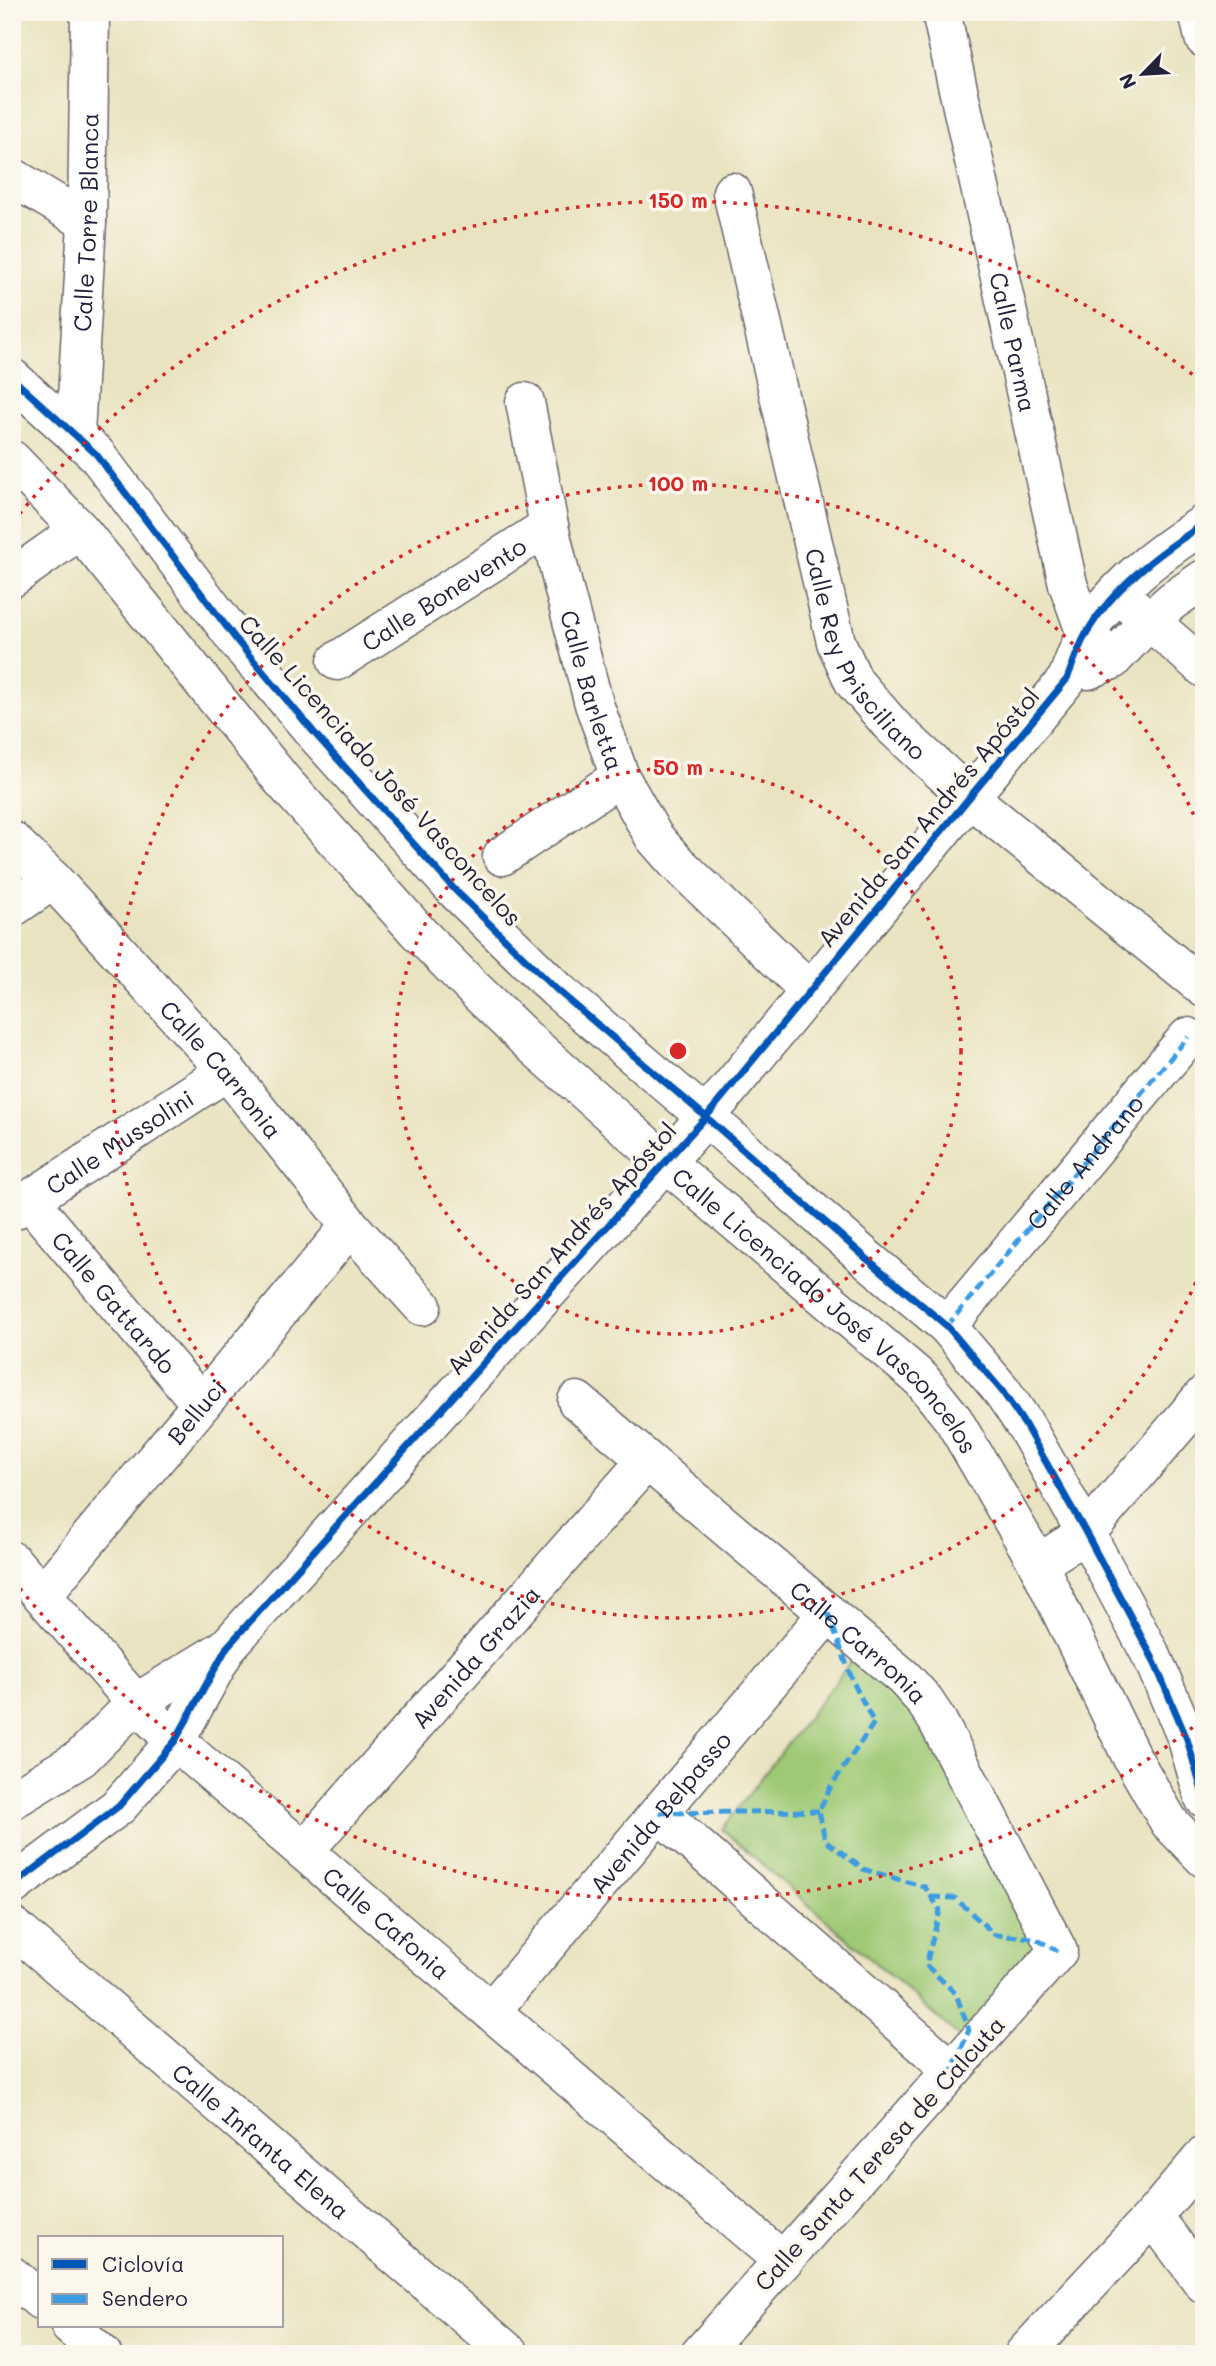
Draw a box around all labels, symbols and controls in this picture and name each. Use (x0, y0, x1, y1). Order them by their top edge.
north arrow (1108, 38, 1178, 108)
text: N (1113, 70, 1142, 93)
street label: Calle Torre Blanca (65, 113, 104, 333)
text: 150 m (648, 186, 708, 213)
street label: Calle Parma (984, 269, 1045, 415)
text: 100 m (648, 469, 708, 496)
street label: Calle Bonevento (355, 529, 532, 657)
street label: Calle Rey Prisciliano (799, 545, 934, 766)
street label: Calle Barletta (554, 607, 632, 774)
street label: Calle Licenciado José Vasconcelos (233, 608, 529, 932)
street label: Avenida San Andrés Apóstol (810, 681, 1046, 953)
text: 50 m (653, 753, 703, 780)
street label: Calle Carronia (154, 993, 290, 1144)
centre of rings (666, 1039, 690, 1063)
street label: Calle Mussolini (39, 1082, 199, 1201)
street label: Calle Andrano (1019, 1088, 1149, 1235)
street label: Avenida San Andrés Apóstol (439, 1115, 683, 1381)
street label: Calle Licenciado José Vasconcelos (666, 1160, 985, 1459)
street label: Calle Gattardo (46, 1224, 184, 1379)
street label: Belluci (159, 1371, 232, 1450)
street label: Calle Carronia (784, 1573, 935, 1710)
street label: Avenida Grazia (404, 1578, 546, 1734)
street label: Avenida Belpasso (582, 1724, 737, 1899)
street label: Calle Cafonia (317, 1859, 457, 1985)
street label: Calle Santa Teresa de Calcuta (747, 2009, 1011, 2297)
street label: Calle Infanta Elena (166, 2056, 357, 2225)
legend (38, 2236, 284, 2328)
text: Ciclovía (102, 2250, 184, 2277)
text: Sendero (102, 2284, 188, 2311)

